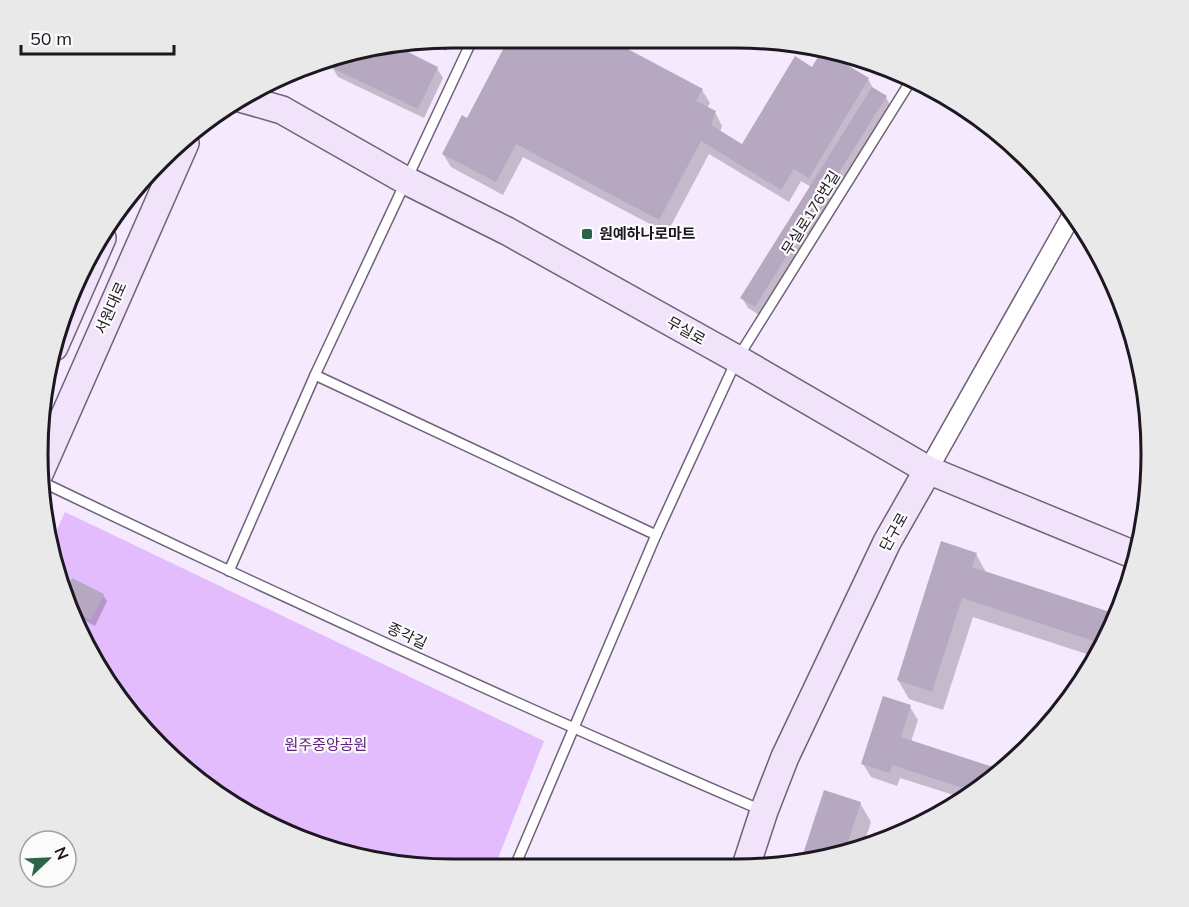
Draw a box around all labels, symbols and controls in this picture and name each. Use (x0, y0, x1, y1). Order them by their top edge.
scale bar (21, 18, 174, 56)
text: 50 m (30, 27, 72, 50)
street label: 무실로176번길 (777, 167, 844, 258)
place label: 원예하나로마트 (599, 224, 696, 243)
marker: 원예하나로마트 (580, 227, 594, 241)
street label: 서원대로 (91, 279, 130, 337)
street label: 무실로 (664, 312, 709, 349)
street label: 단구로 (875, 509, 912, 554)
street label: 종각길 (384, 618, 430, 653)
park label: 원주중앙공원 (285, 735, 367, 754)
north arrow (18, 829, 78, 889)
text: N (50, 844, 73, 863)

